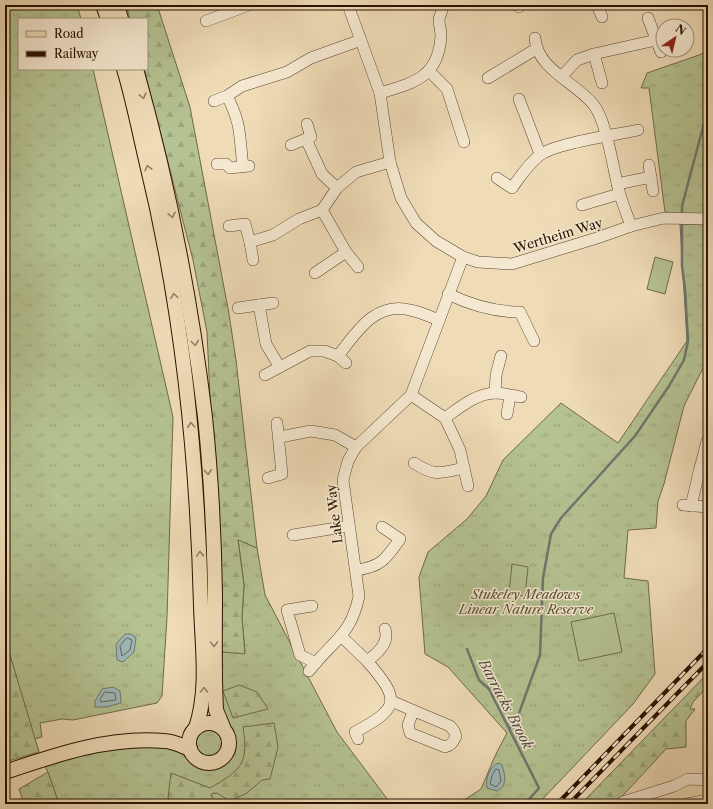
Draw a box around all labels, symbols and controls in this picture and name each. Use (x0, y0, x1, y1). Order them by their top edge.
legend (18, 18, 148, 70)
north arrow (655, 18, 695, 58)
text: N (673, 21, 689, 39)
text: Road (54, 26, 84, 41)
text: Railway (54, 46, 99, 61)
one-way arrow (138, 92, 147, 99)
one-way arrow (145, 165, 153, 172)
one-way arrow (168, 212, 176, 218)
street label: Wertheim Way (511, 214, 605, 256)
one-way arrow (171, 293, 179, 299)
one-way arrow (190, 340, 199, 346)
one-way arrow (187, 422, 196, 428)
one-way arrow (204, 469, 213, 475)
street label: Lake Way (322, 483, 346, 544)
one-way arrow (195, 551, 204, 557)
park label: Stukeley Meadows Linear Nature Reserve (458, 586, 594, 617)
one-way arrow (210, 641, 218, 647)
water label: Barracks Brook (474, 655, 538, 753)
one-way arrow (200, 687, 208, 693)

